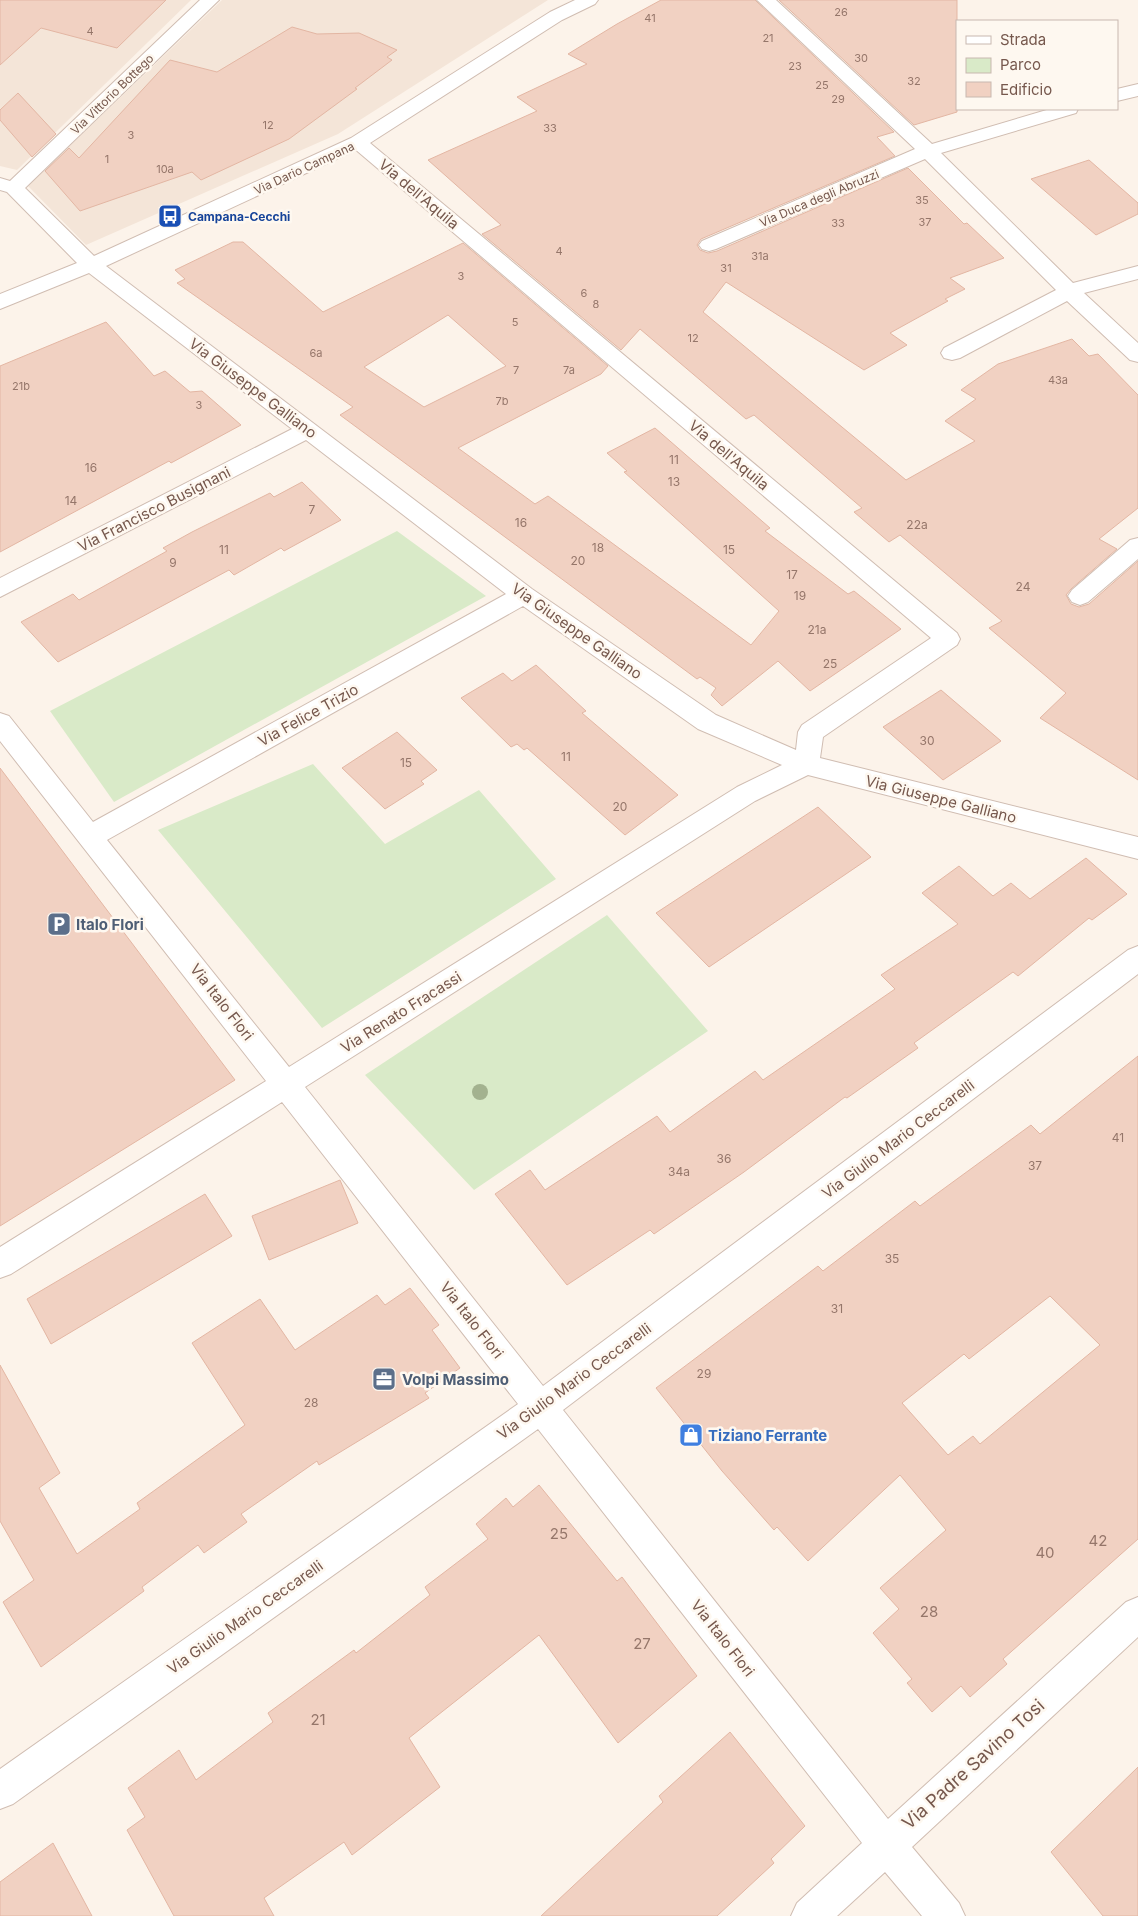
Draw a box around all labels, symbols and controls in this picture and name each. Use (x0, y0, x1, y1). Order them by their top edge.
house number: 26 (834, 5, 848, 19)
house number: 41 (644, 11, 656, 25)
legend (956, 20, 1118, 110)
house number: 4 (86, 24, 94, 38)
text: Strada (1000, 30, 1046, 49)
house number: 21 (762, 31, 774, 45)
street label: Via Vittorio Bottego (67, 51, 157, 137)
house number: 30 (854, 51, 868, 65)
text: Parco (1000, 55, 1041, 74)
house number: 23 (788, 59, 802, 73)
house number: 32 (907, 74, 921, 88)
house number: 25 (815, 78, 829, 92)
text: Edificio (1000, 80, 1052, 99)
house number: 29 (831, 92, 845, 106)
house number: 12 (262, 118, 274, 132)
house number: 33 (543, 121, 557, 135)
house number: 3 (128, 128, 135, 142)
street label: Via Dario Campana (251, 138, 357, 198)
house number: 1 (105, 152, 109, 166)
street label: Via dell'Aquila (375, 155, 463, 233)
house number: 10a (156, 162, 174, 176)
street label: Via Duca degli Abruzzi (757, 166, 881, 230)
house number: 35 (915, 193, 929, 207)
bus stop icon: Campana-Cecchi (157, 203, 183, 229)
place label: Campana-Cecchi (188, 209, 290, 224)
house number: 37 (918, 215, 932, 229)
house number: 33 (831, 216, 845, 230)
house number: 4 (555, 244, 563, 258)
house number: 31a (751, 249, 769, 263)
house number: 31 (720, 261, 732, 275)
house number: 3 (458, 269, 465, 283)
house number: 6 (581, 286, 588, 300)
house number: 8 (593, 297, 600, 311)
house number: 5 (512, 315, 519, 329)
house number: 12 (687, 331, 699, 345)
street label: Via Giuseppe Galliano (185, 334, 321, 442)
house number: 6a (310, 346, 323, 360)
house number: 7 (513, 363, 519, 377)
house number: 7a (563, 363, 575, 377)
house number: 43a (1048, 373, 1068, 387)
house number: 21b (12, 379, 30, 393)
house number: 7b (496, 394, 509, 408)
house number: 3 (196, 398, 203, 412)
street label: Via dell'Aquila (685, 416, 773, 494)
house number: 11 (669, 452, 679, 467)
house number: 16 (85, 460, 97, 475)
street label: Via Francisco Busignani (74, 462, 234, 556)
house number: 13 (668, 474, 680, 489)
house number: 14 (65, 493, 78, 508)
house number: 7 (309, 502, 316, 517)
house number: 16 (515, 515, 527, 530)
house number: 22a (906, 517, 928, 532)
house number: 18 (592, 540, 604, 555)
house number: 11 (219, 542, 229, 557)
house number: 15 (723, 542, 735, 557)
house number: 20 (571, 553, 585, 568)
house number: 9 (169, 555, 177, 570)
house number: 17 (786, 567, 798, 582)
street label: Via Giuseppe Galliano (508, 579, 646, 683)
house number: 24 (1016, 579, 1031, 594)
house number: 19 (794, 588, 806, 603)
house number: 21a (808, 622, 826, 637)
house number: 25 (823, 656, 837, 671)
street label: Via Felice Trizio (255, 680, 361, 750)
house number: 30 (920, 733, 934, 748)
house number: 11 (561, 749, 571, 764)
house number: 15 (400, 755, 412, 770)
street label: Via Giuseppe Galliano (863, 771, 1019, 827)
house number: 20 (613, 799, 627, 814)
parking icon: Italo Flori (46, 911, 72, 937)
place label: Italo Flori (76, 915, 144, 934)
street label: Via Italo Flori (186, 960, 258, 1044)
street label: Via Renato Fracassi (337, 967, 465, 1057)
street label: Via Giulio Mario Ceccarelli (818, 1075, 978, 1203)
house number: 41 (1112, 1130, 1124, 1145)
house number: 36 (717, 1151, 731, 1166)
house number: 37 (1028, 1158, 1042, 1173)
house number: 34a (668, 1164, 690, 1179)
house number: 35 (885, 1251, 899, 1266)
street label: Via Italo Flori (436, 1278, 508, 1362)
house number: 31 (831, 1301, 843, 1316)
street label: Via Giulio Mario Ceccarelli (493, 1319, 655, 1443)
office icon: Volpi Massimo (371, 1366, 397, 1392)
house number: 29 (697, 1366, 711, 1381)
place label: Volpi Massimo (402, 1370, 509, 1389)
house number: 28 (304, 1395, 318, 1410)
shop icon: Tiziano Ferrante (678, 1422, 704, 1448)
place label: Tiziano Ferrante (708, 1426, 827, 1445)
house number: 25 (550, 1524, 568, 1543)
house number: 42 (1089, 1531, 1107, 1550)
house number: 40 (1035, 1543, 1055, 1562)
street label: Via Giulio Mario Ceccarelli (163, 1556, 327, 1678)
street label: Via Italo Flori (687, 1596, 759, 1680)
house number: 28 (920, 1602, 938, 1621)
house number: 27 (633, 1634, 651, 1653)
street label: Via Padre Savino Tosi (898, 1695, 1048, 1833)
house number: 21 (310, 1710, 326, 1729)

